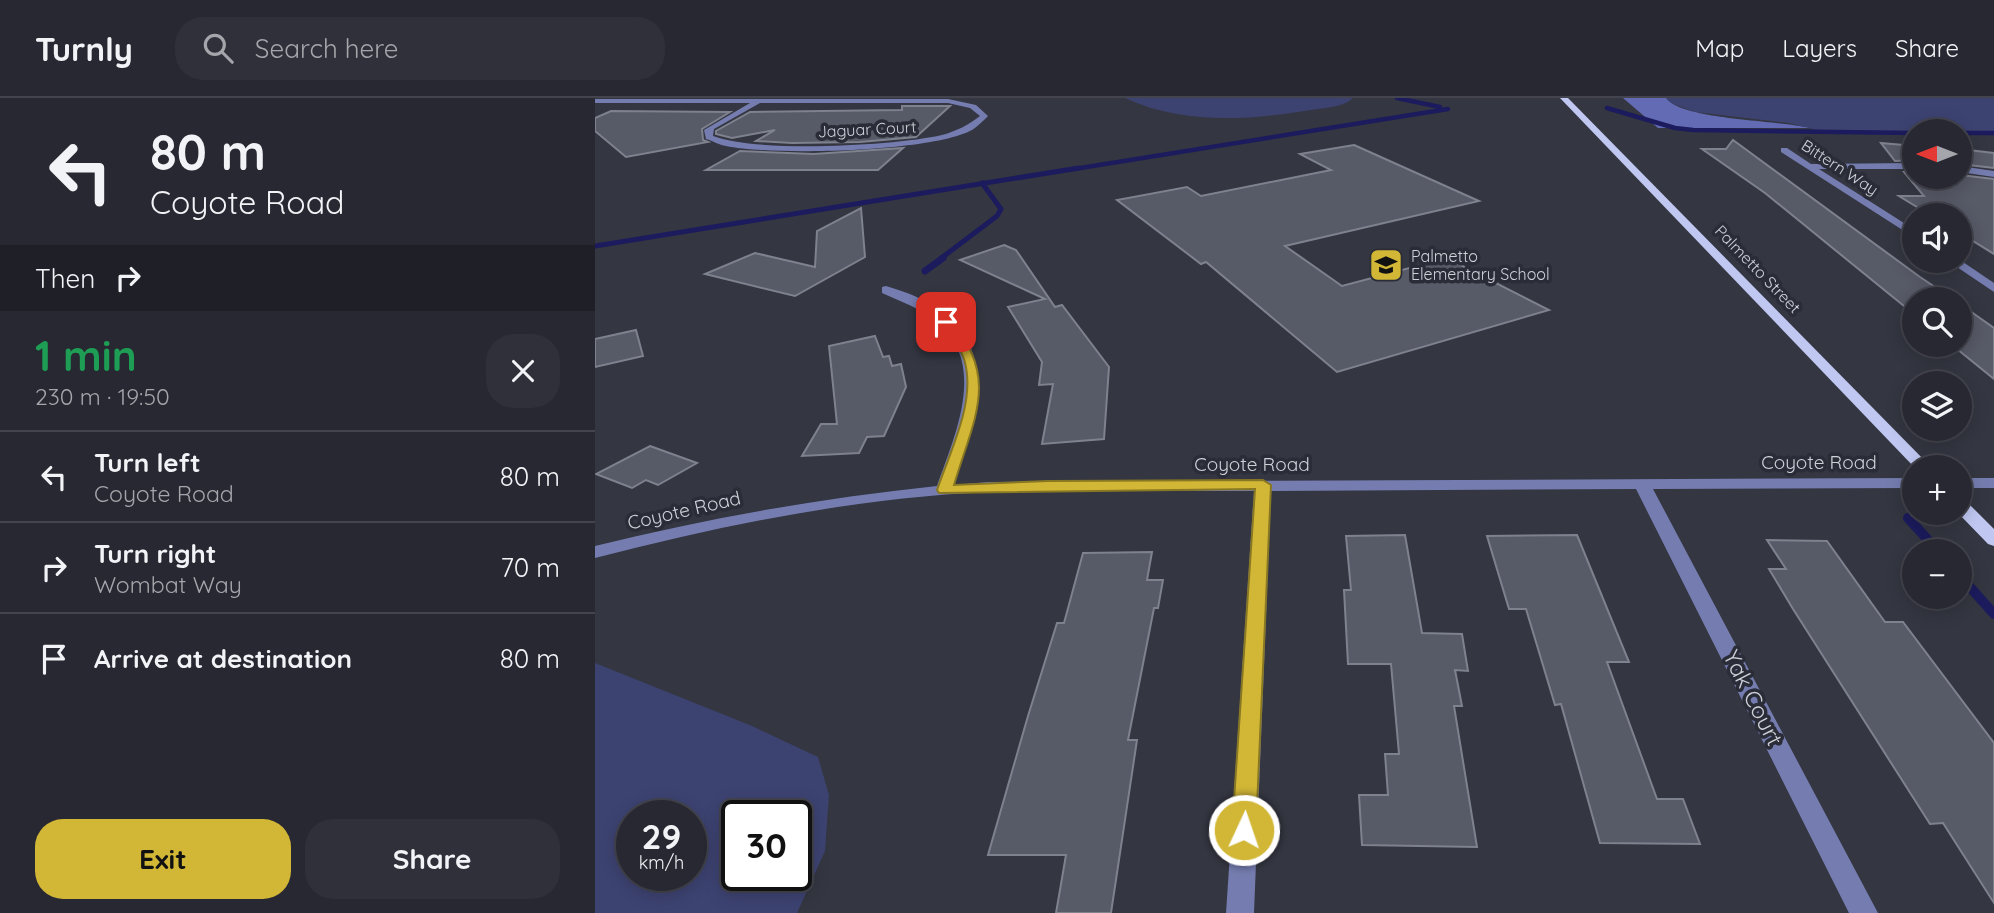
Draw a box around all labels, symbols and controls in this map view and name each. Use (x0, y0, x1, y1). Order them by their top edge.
search box (175, 17, 665, 80)
text: Turnly (35, 28, 133, 69)
icon: search (199, 29, 237, 67)
text: Search here (255, 32, 398, 65)
text: Map (1695, 33, 1744, 63)
text: Layers (1782, 33, 1857, 63)
text: Share (1895, 33, 1959, 63)
street label: Jaguar Court (817, 116, 917, 142)
north arrow (1902, 119, 1972, 189)
map controls (1902, 119, 1972, 609)
text: 80 m (150, 121, 266, 182)
icon: left (35, 126, 126, 217)
street label: Bittern Way (1798, 135, 1882, 199)
text: Coyote Road (150, 182, 344, 222)
button: sound (1902, 203, 1972, 273)
street label: Palmetto Street (1711, 221, 1805, 317)
school or university icon: Palmetto Elementary School (1367, 246, 1405, 284)
place label: Palmetto Elementary School (1411, 246, 1550, 284)
icon: right (109, 259, 147, 297)
text: Then (35, 262, 95, 295)
button: search (1902, 287, 1972, 357)
pin (916, 292, 976, 352)
icon: arrive (927, 303, 965, 341)
text: 1 min (35, 329, 137, 382)
button: close (486, 334, 560, 408)
button: layers (1902, 371, 1972, 441)
text: 230 m · 19:50 (35, 382, 170, 411)
text: Turn left (94, 446, 201, 479)
street label: Coyote Road (1761, 450, 1877, 474)
street label: Coyote Road (1194, 452, 1310, 476)
button: + (1902, 455, 1972, 525)
icon: left (35, 458, 73, 496)
text: 80 m (500, 460, 560, 493)
text: Coyote Road (94, 479, 234, 508)
street label: Coyote Road (625, 485, 743, 535)
text: Turn right (94, 537, 216, 570)
button: − (1902, 539, 1972, 609)
icon: right (35, 549, 73, 587)
text: 70 m (500, 551, 560, 584)
text: Wombat Way (94, 570, 242, 599)
icon: arrive (35, 640, 73, 678)
text: Arrive at destination (94, 642, 352, 675)
text: 80 m (500, 642, 560, 675)
street label: Yak Court (1717, 645, 1790, 751)
position arrow (1207, 793, 1281, 867)
speed limit sign: 30 (721, 800, 812, 891)
text: 29 (642, 814, 681, 858)
button: Exit (35, 819, 291, 899)
button: Share (305, 819, 560, 899)
text: km/h (639, 851, 684, 874)

